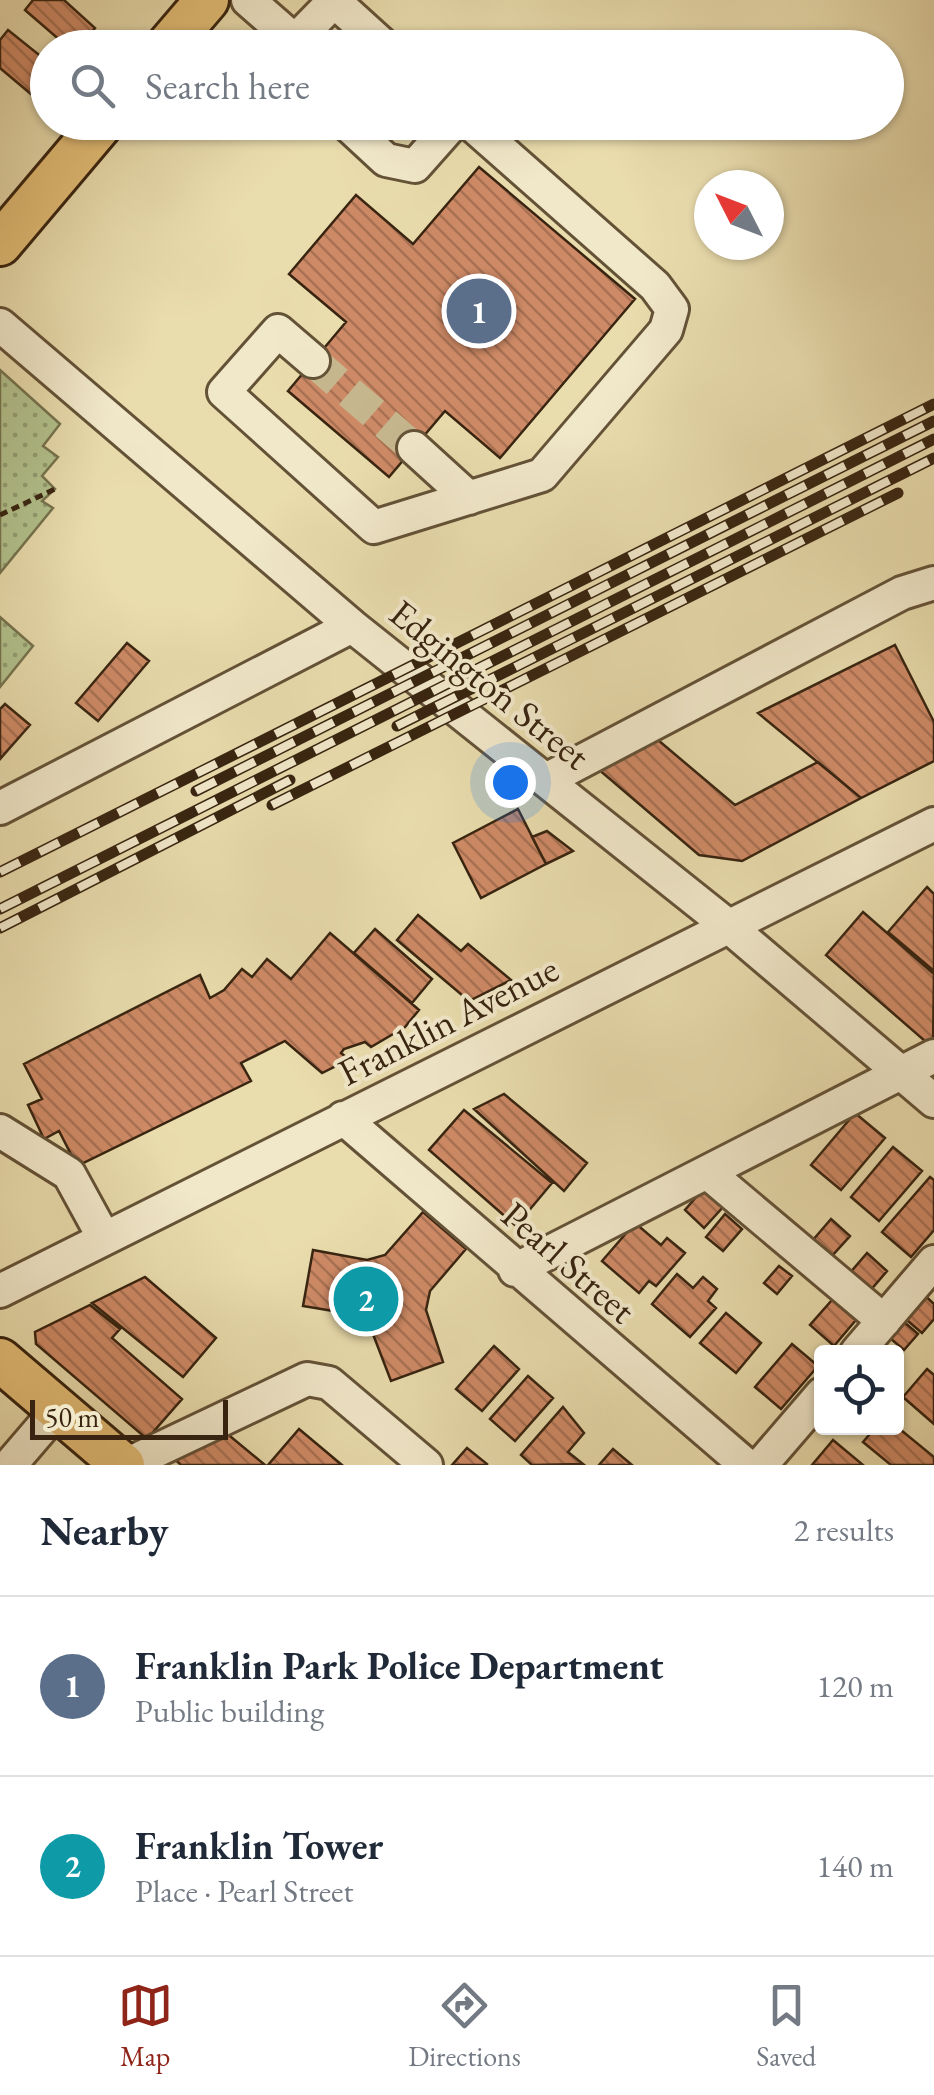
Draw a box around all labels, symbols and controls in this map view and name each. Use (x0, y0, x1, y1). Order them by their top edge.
search box (30, 30, 904, 140)
icon: search (65, 58, 120, 113)
text: Search here (145, 61, 310, 110)
north arrow (694, 170, 784, 260)
pin: 1 (446, 274, 512, 348)
street label: Edgington Street (380, 588, 600, 780)
your location (485, 757, 536, 808)
street label: Franklin Avenue (330, 944, 566, 1096)
street label: Pearl Street (492, 1190, 646, 1334)
pin: 2 (334, 1262, 398, 1336)
map controls (814, 1345, 904, 1435)
button: locate (814, 1345, 904, 1435)
scale bar (30, 1395, 228, 1440)
text: 50 m (45, 1399, 99, 1435)
text: Nearby (40, 1503, 169, 1558)
text: 2 results (794, 1509, 894, 1551)
text: Franklin Park Police Department (135, 1641, 664, 1690)
text: 1 (64, 1665, 81, 1707)
text: 120 m (817, 1665, 894, 1707)
text: Public building (135, 1690, 324, 1732)
text: Franklin Tower (135, 1821, 383, 1870)
text: 2 (64, 1845, 81, 1887)
text: 140 m (817, 1845, 894, 1887)
text: Place · Pearl Street (135, 1870, 354, 1912)
tab: Map (118, 1978, 173, 2074)
tab: Directions (408, 1978, 521, 2074)
tab: Saved (756, 1978, 816, 2074)

